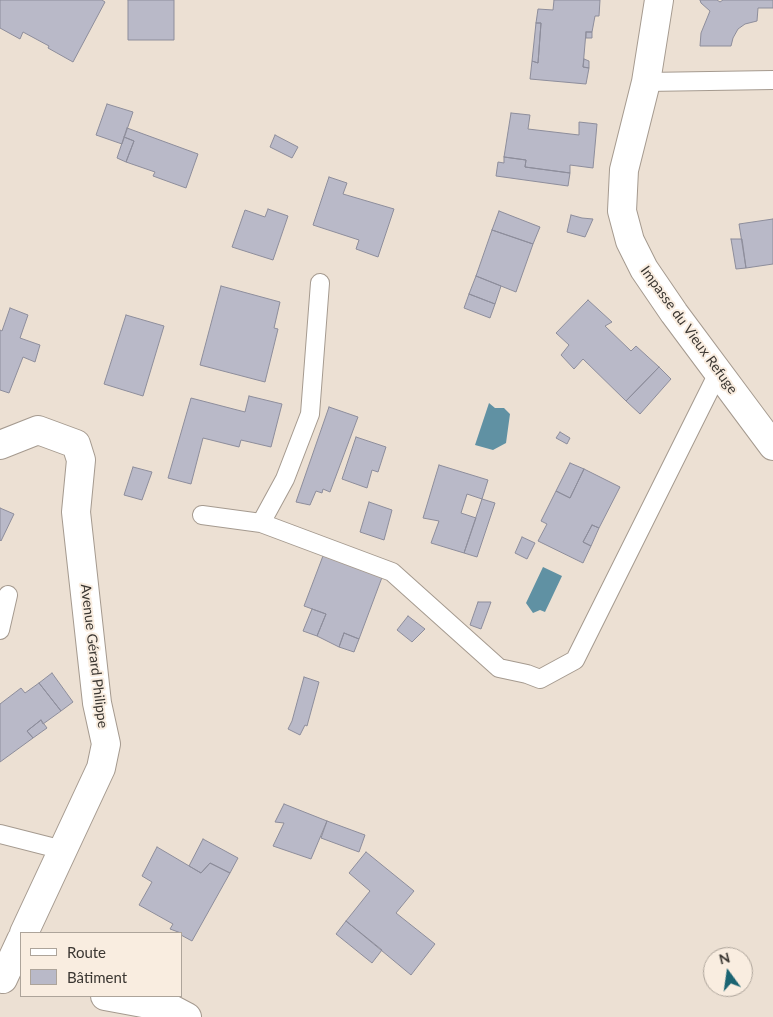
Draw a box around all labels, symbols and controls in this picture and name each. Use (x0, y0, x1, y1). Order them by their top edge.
street label: Impasse du Vieux Refuge (637, 263, 741, 397)
street label: Avenue Gérard Philippe (77, 583, 111, 729)
legend (20, 932, 182, 997)
text: Route (67, 943, 106, 961)
north arrow (703, 947, 753, 997)
text: N (717, 948, 732, 967)
text: Bâtiment (67, 968, 127, 986)

